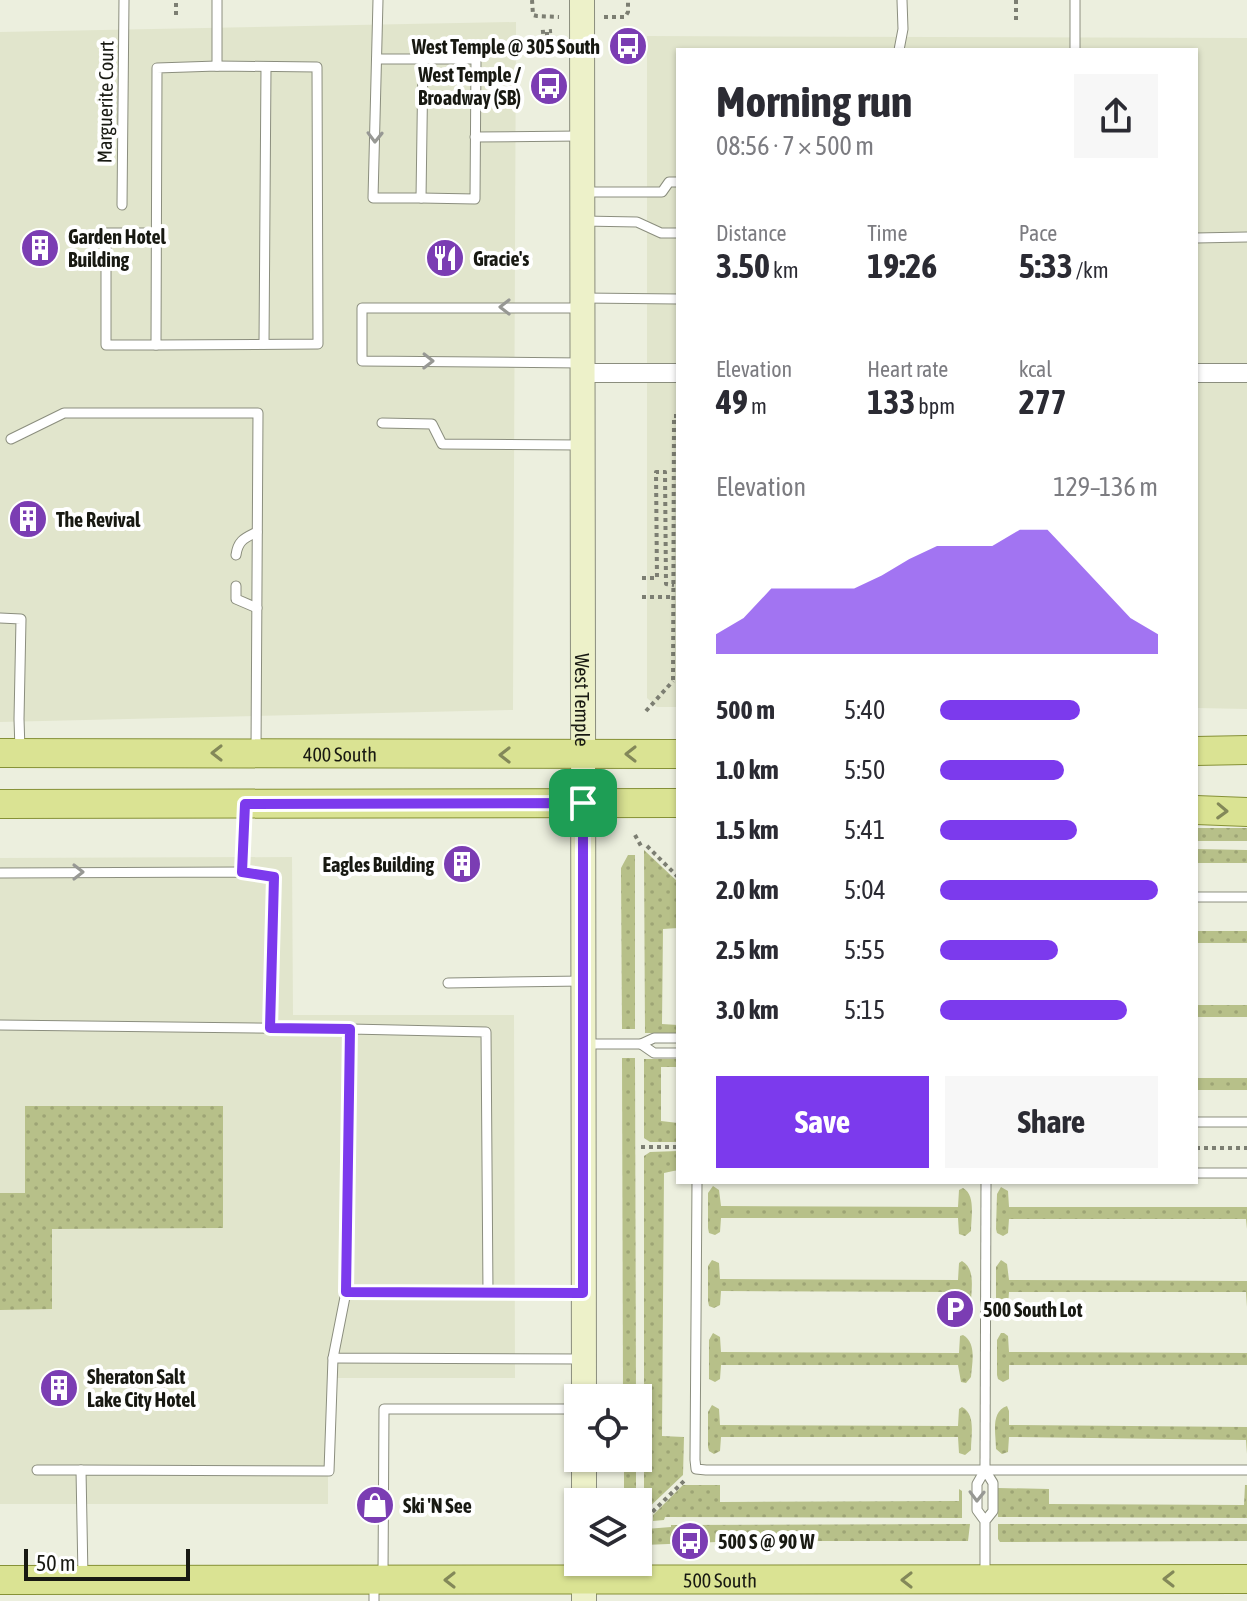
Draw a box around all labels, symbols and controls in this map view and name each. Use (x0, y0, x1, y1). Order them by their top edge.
bus stop icon: West Temple @ 305 South (607, 25, 649, 67)
place label: West Temple @ 305 South (411, 35, 600, 58)
street label: Marguerite Court (92, 40, 118, 164)
place label: West Temple / Broadway (SB) (417, 63, 521, 109)
bus stop icon: West Temple / Broadway (SB) (528, 65, 570, 107)
button: share (1074, 74, 1158, 158)
text: Morning run (716, 76, 912, 126)
one-way arrow (366, 131, 383, 144)
text: 08:56 · 7 × 500 m (716, 131, 874, 161)
text: Distance (716, 220, 787, 246)
text: Time (867, 220, 907, 246)
text: Pace (1019, 220, 1057, 246)
place label: Garden Hotel Building (68, 225, 166, 271)
building icon: Garden Hotel Building (19, 227, 61, 269)
restaurant icon: Gracie's (424, 237, 466, 279)
text: 3.50 (716, 246, 770, 285)
text: 19:26 (867, 246, 937, 285)
text: 5:33 (1019, 246, 1073, 285)
place label: Gracie's (473, 247, 529, 270)
text: km (770, 257, 799, 283)
text: /km (1073, 257, 1109, 283)
one-way arrow (498, 298, 511, 316)
one-way arrow (422, 353, 435, 370)
text: Elevation (716, 356, 792, 382)
text: Heart rate (867, 356, 948, 382)
text: kcal (1019, 356, 1052, 382)
text: 49 (716, 382, 748, 421)
text: 133 (867, 382, 915, 421)
text: 277 (1019, 382, 1067, 421)
text: m (748, 393, 767, 419)
text: bpm (915, 393, 955, 419)
text: Elevation (716, 472, 806, 502)
text: 129–136 m (1053, 472, 1158, 502)
building icon: The Revival (7, 498, 49, 540)
place label: The Revival (56, 508, 141, 531)
street label: West Temple (571, 653, 595, 747)
text: 500 m (716, 695, 775, 725)
text: 5:40 (844, 695, 885, 725)
street label: 400 South (303, 742, 377, 765)
one-way arrow (210, 744, 223, 762)
one-way arrow (624, 745, 637, 763)
one-way arrow (498, 746, 511, 764)
text: 1.0 km (716, 755, 779, 785)
text: 5:50 (844, 755, 885, 785)
pin (549, 769, 617, 837)
icon: arrive (561, 781, 605, 825)
one-way arrow (1216, 802, 1228, 820)
text: 1.5 km (716, 815, 779, 845)
text: 5:41 (844, 815, 885, 845)
building icon: Eagles Building (441, 843, 483, 885)
place label: Eagles Building (322, 853, 434, 876)
one-way arrow (72, 863, 85, 881)
text: 2.0 km (716, 875, 779, 905)
text: 5:04 (844, 875, 886, 905)
text: 2.5 km (716, 935, 779, 965)
text: 5:55 (844, 935, 885, 965)
text: 3.0 km (716, 995, 779, 1025)
text: 5:15 (844, 995, 885, 1025)
button: Save (716, 1076, 929, 1168)
button: Share (945, 1076, 1158, 1168)
parking icon: 500 South Lot (934, 1288, 976, 1330)
place label: 500 South Lot (983, 1298, 1083, 1321)
place label: Sheraton Salt Lake City Hotel (87, 1365, 196, 1411)
building icon: Sheraton Salt Lake City Hotel (38, 1367, 80, 1409)
map controls (564, 1384, 652, 1576)
button: locate (564, 1384, 652, 1472)
shop icon: Ski 'N See (354, 1484, 396, 1526)
button: layers (564, 1488, 652, 1576)
one-way arrow (968, 1490, 986, 1503)
place label: Ski 'N See (403, 1494, 472, 1517)
bus stop icon: 500 S @ 90 W (669, 1520, 711, 1562)
place label: 500 S @ 90 W (718, 1530, 815, 1553)
scale bar (24, 1545, 190, 1581)
text: 50 m (36, 1550, 76, 1576)
street label: 500 South (683, 1568, 757, 1591)
one-way arrow (1162, 1570, 1175, 1588)
one-way arrow (443, 1571, 456, 1589)
one-way arrow (900, 1571, 913, 1589)

